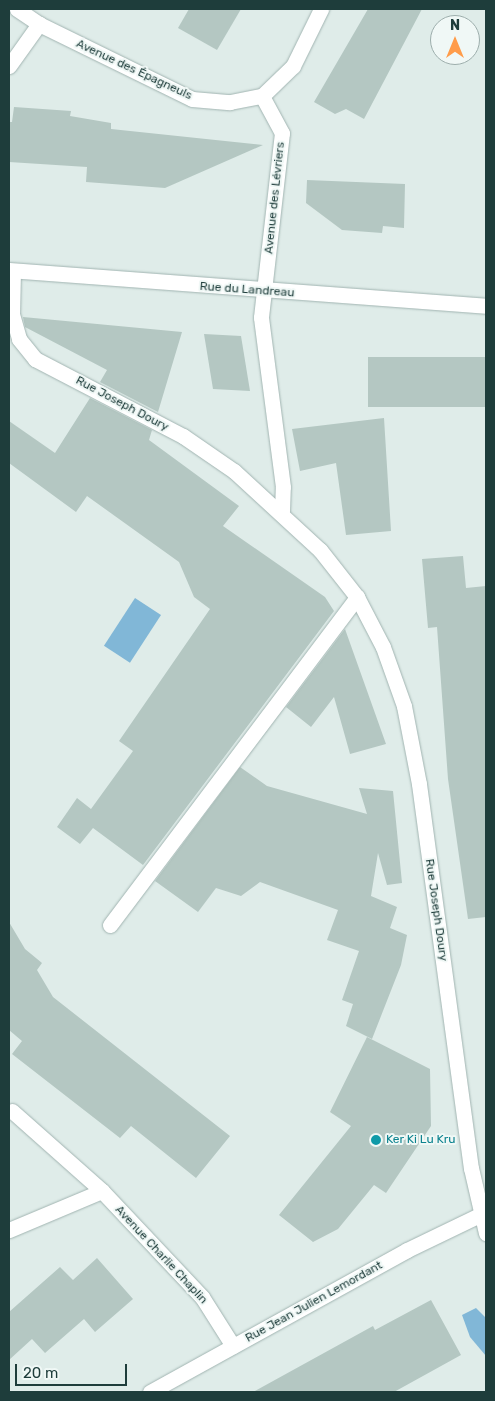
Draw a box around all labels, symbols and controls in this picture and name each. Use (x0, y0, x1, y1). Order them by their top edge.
north arrow (430, 15, 480, 65)
text: N (450, 17, 460, 34)
street label: Avenue des Épagneuls (74, 37, 194, 103)
street label: Avenue des Lévriers (262, 141, 288, 255)
street label: Rue du Landreau (199, 280, 295, 300)
street label: Rue Joseph Doury (73, 373, 171, 435)
street label: Rue Joseph Doury (422, 858, 450, 962)
place label: Ker Ki Lu Kru (386, 1133, 456, 1147)
marker: Ker Ki Lu Kru (370, 1134, 382, 1146)
street label: Avenue Charlie Chaplin (112, 1203, 210, 1307)
street label: Rue Jean Julien Lemordant (243, 1258, 385, 1346)
scale bar (18, 1354, 130, 1386)
text: 20 m (23, 1364, 58, 1382)

